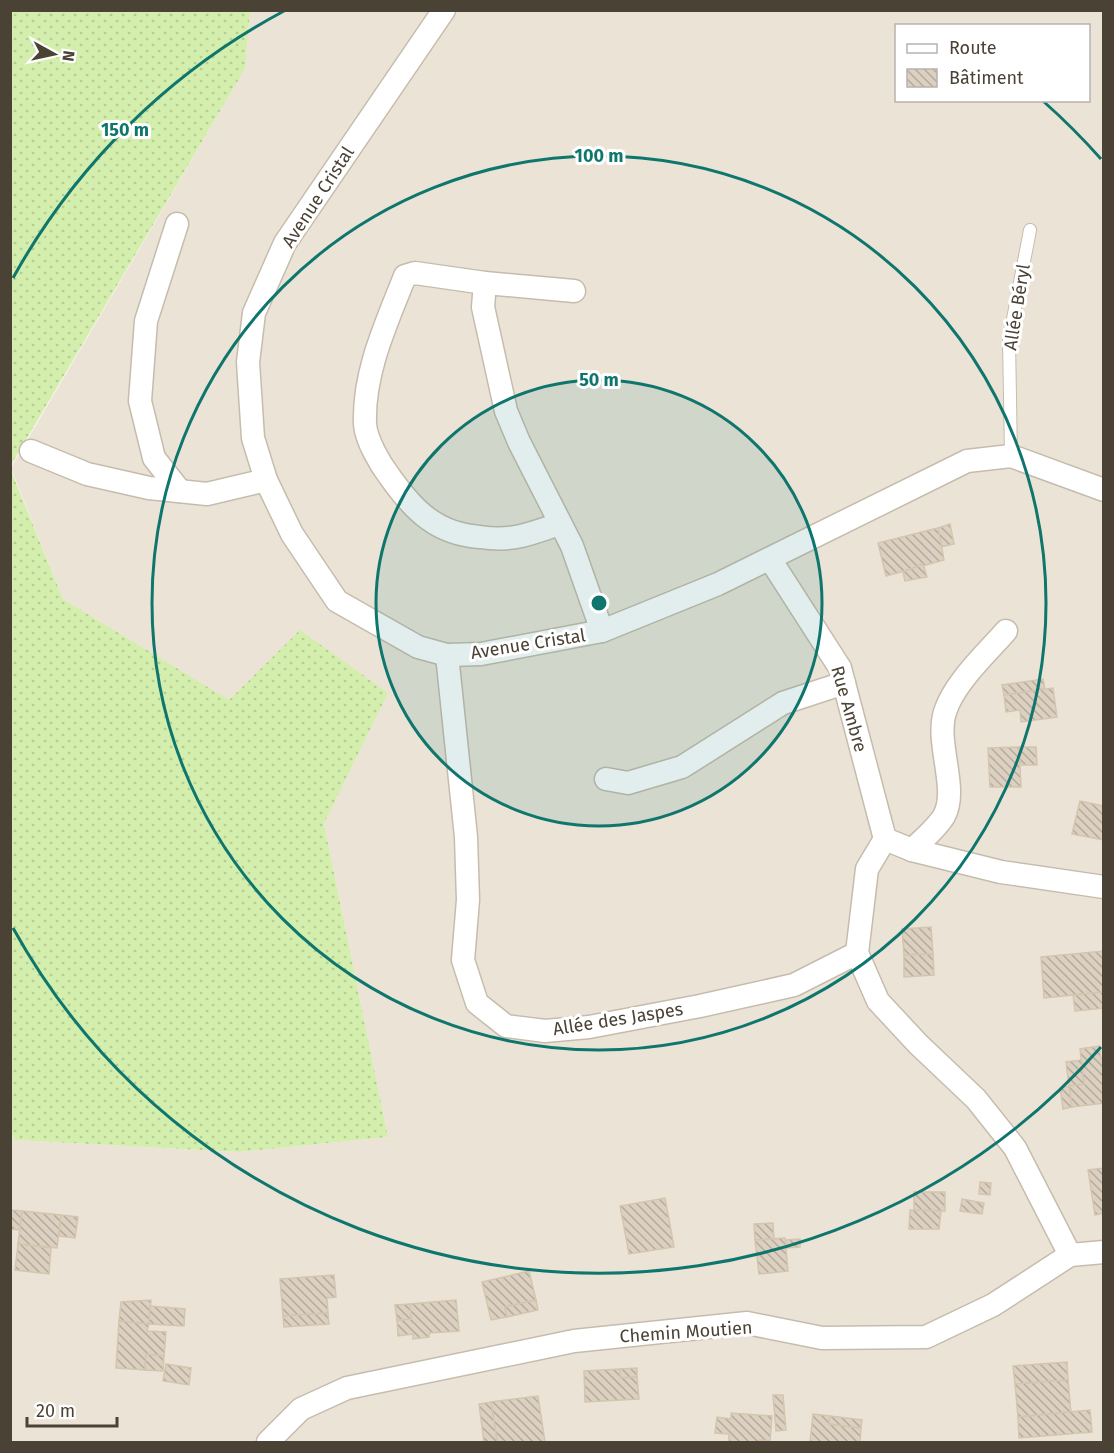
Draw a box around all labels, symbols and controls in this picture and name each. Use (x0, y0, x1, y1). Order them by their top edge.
north arrow (24, 24, 84, 84)
legend (895, 24, 1090, 102)
text: Route (949, 37, 997, 59)
text: N (58, 49, 79, 63)
text: Bâtiment (949, 67, 1024, 89)
text: 150 m (101, 119, 149, 141)
street label: Avenue Cristal (277, 142, 359, 252)
text: 100 m (575, 145, 623, 167)
street label: Allée Béryl (999, 262, 1035, 352)
text: 50 m (579, 369, 619, 391)
centre of rings (589, 593, 609, 613)
street label: Avenue Cristal (469, 624, 587, 664)
street label: Rue Ambre (826, 663, 872, 755)
street label: Allée des Jaspes (551, 998, 685, 1040)
street label: Chemin Moutien (619, 1316, 753, 1348)
scale bar (27, 1390, 117, 1428)
text: 20 m (36, 1400, 75, 1422)

